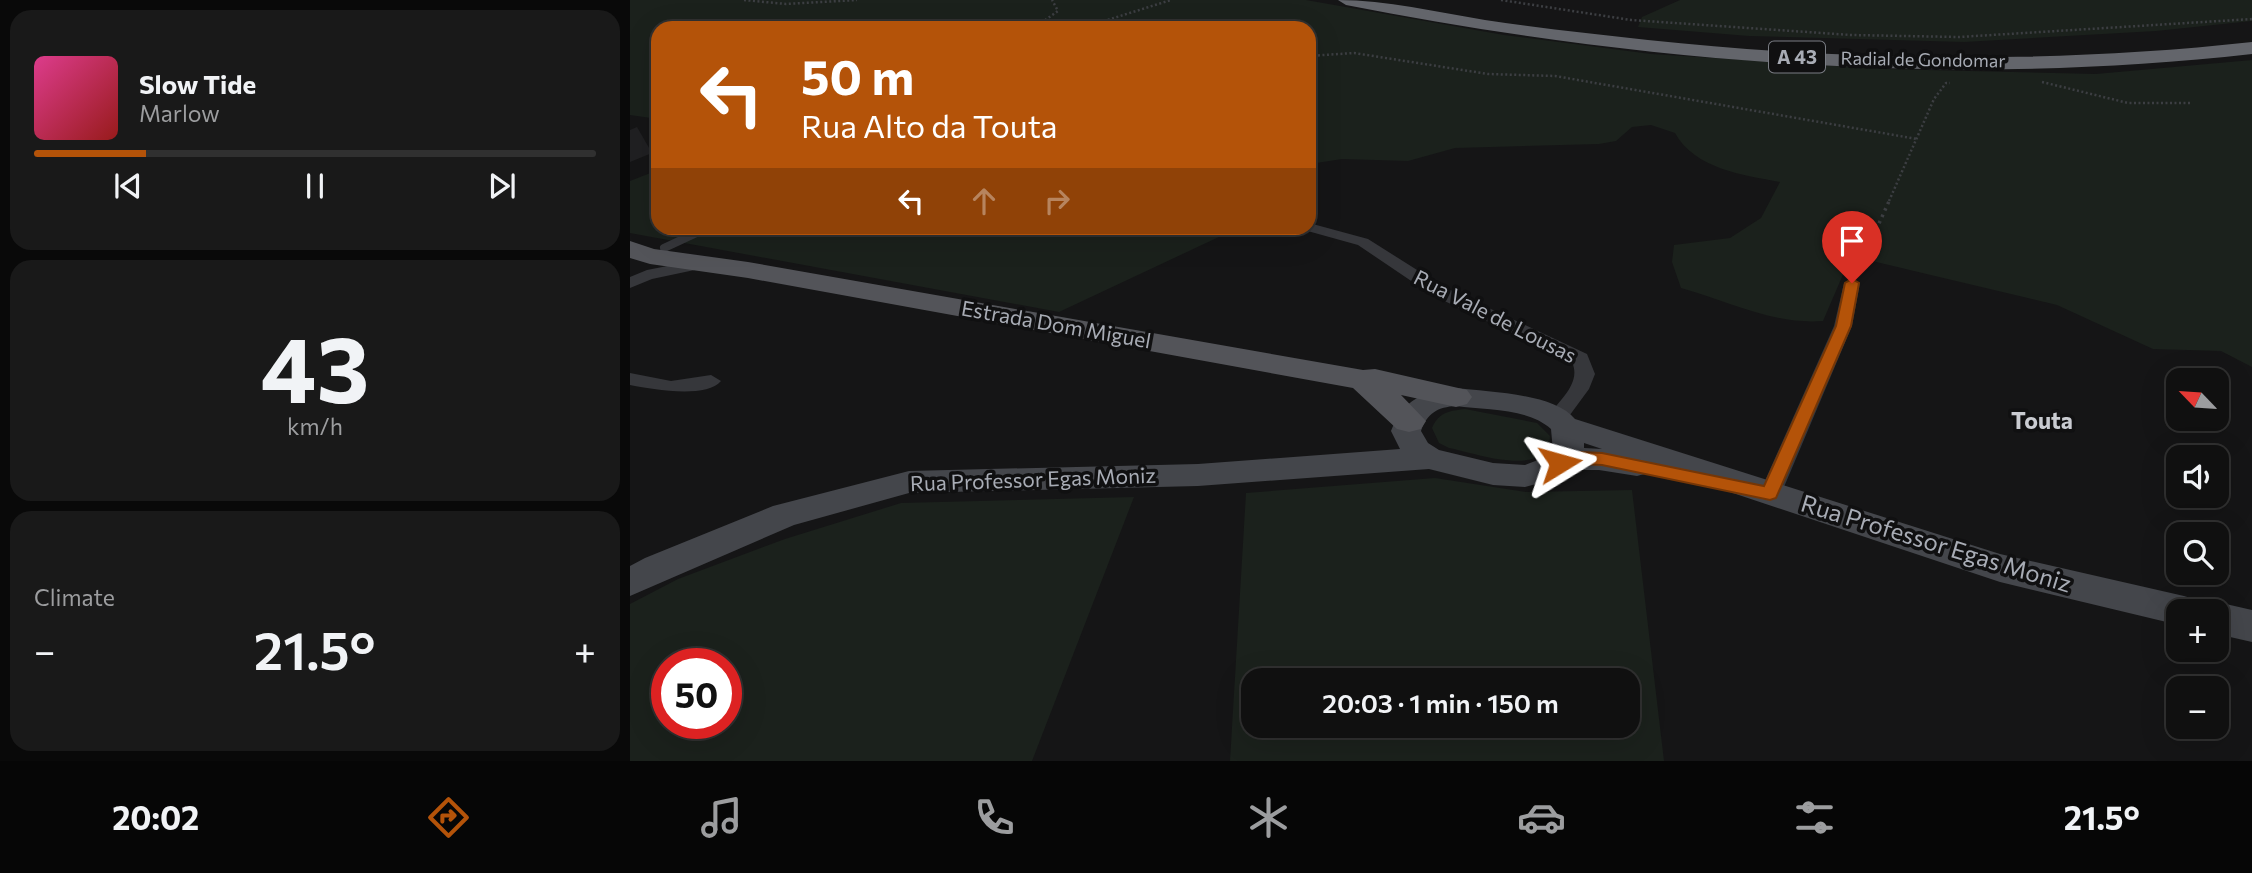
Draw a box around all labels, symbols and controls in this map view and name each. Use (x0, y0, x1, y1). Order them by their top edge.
road number: A 43 (1769, 41, 1825, 72)
text: 50 m (801, 45, 914, 105)
street label: Radial de Gondomar (1840, 47, 2006, 71)
icon: left (686, 49, 777, 140)
text: Slow Tide (139, 68, 256, 99)
text: Marlow (139, 99, 220, 127)
text: Rua Alto da Touta (801, 105, 1058, 145)
icon: previous (109, 167, 147, 205)
icon: pause (296, 167, 334, 205)
icon: next (483, 167, 521, 205)
icon: left (892, 182, 930, 220)
icon: ahead (965, 182, 1003, 220)
icon: right (1038, 182, 1076, 220)
pin (1822, 211, 1882, 283)
icon: arrive (1833, 222, 1871, 260)
street label: Rua Vale de Lousas (1410, 264, 1581, 367)
street label: Estrada Dom Miguel (959, 295, 1153, 353)
text: 43 (261, 310, 369, 422)
north arrow (2166, 368, 2230, 430)
map controls (2166, 368, 2229, 739)
district label: Touta (2011, 406, 2073, 434)
text: km/h (287, 412, 343, 440)
position arrow (1523, 426, 1597, 500)
button: sound (2166, 445, 2229, 508)
street label: Rua Professor Egas Moniz (910, 462, 1156, 495)
street label: Rua Professor Egas Moniz (1798, 488, 2075, 598)
button: search (2166, 522, 2229, 585)
text: Climate (34, 583, 115, 611)
button: + (2166, 599, 2229, 662)
text: 21.5° (254, 617, 375, 681)
text: − (34, 626, 56, 673)
text: + (574, 626, 596, 673)
speed limit sign: 50 (651, 648, 742, 739)
button: − (2166, 676, 2229, 739)
text: 20:03 · 1 min · 150 m (1322, 687, 1559, 718)
icon: directions (424, 793, 473, 842)
icon: music (697, 793, 746, 842)
icon: phone (970, 793, 1019, 842)
icon: climate (1244, 793, 1293, 842)
icon: car (1517, 793, 1566, 842)
icon: filters (1790, 793, 1839, 842)
text: 20:02 (112, 797, 199, 837)
text: 21.5° (2064, 797, 2140, 837)

